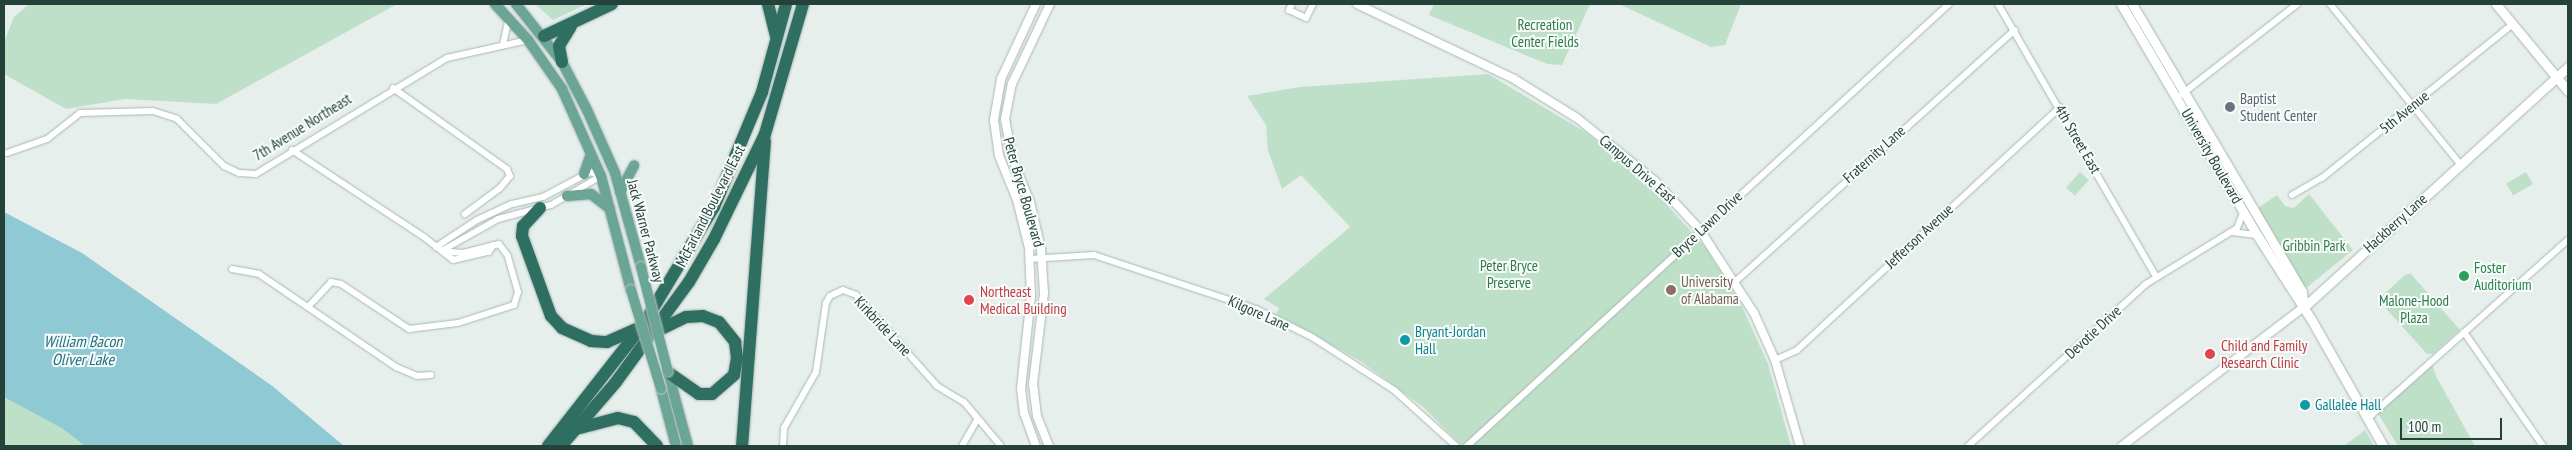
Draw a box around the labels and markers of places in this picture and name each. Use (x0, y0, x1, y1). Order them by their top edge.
place label: Baptist Student Center (2240, 89, 2317, 124)
marker: Baptist Student Center (2224, 101, 2236, 113)
place label: Foster Auditorium (2474, 258, 2531, 293)
marker: Foster Auditorium (2458, 270, 2470, 282)
place label: University of Alabama (1681, 272, 1739, 307)
place label: Northeast Medical Building (980, 282, 1067, 317)
marker: University of Alabama (1665, 284, 1677, 296)
marker: Northeast Medical Building (962, 293, 976, 307)
place label: Bryant-Jordan Hall (1415, 322, 1486, 357)
marker: Bryant-Jordan Hall (1399, 334, 1411, 346)
place label: Child and Family Research Clinic (2221, 336, 2308, 371)
marker: Child and Family Research Clinic (2203, 347, 2217, 361)
place label: Gallalee Hall (2315, 396, 2381, 414)
marker: Gallalee Hall (2299, 399, 2311, 411)

